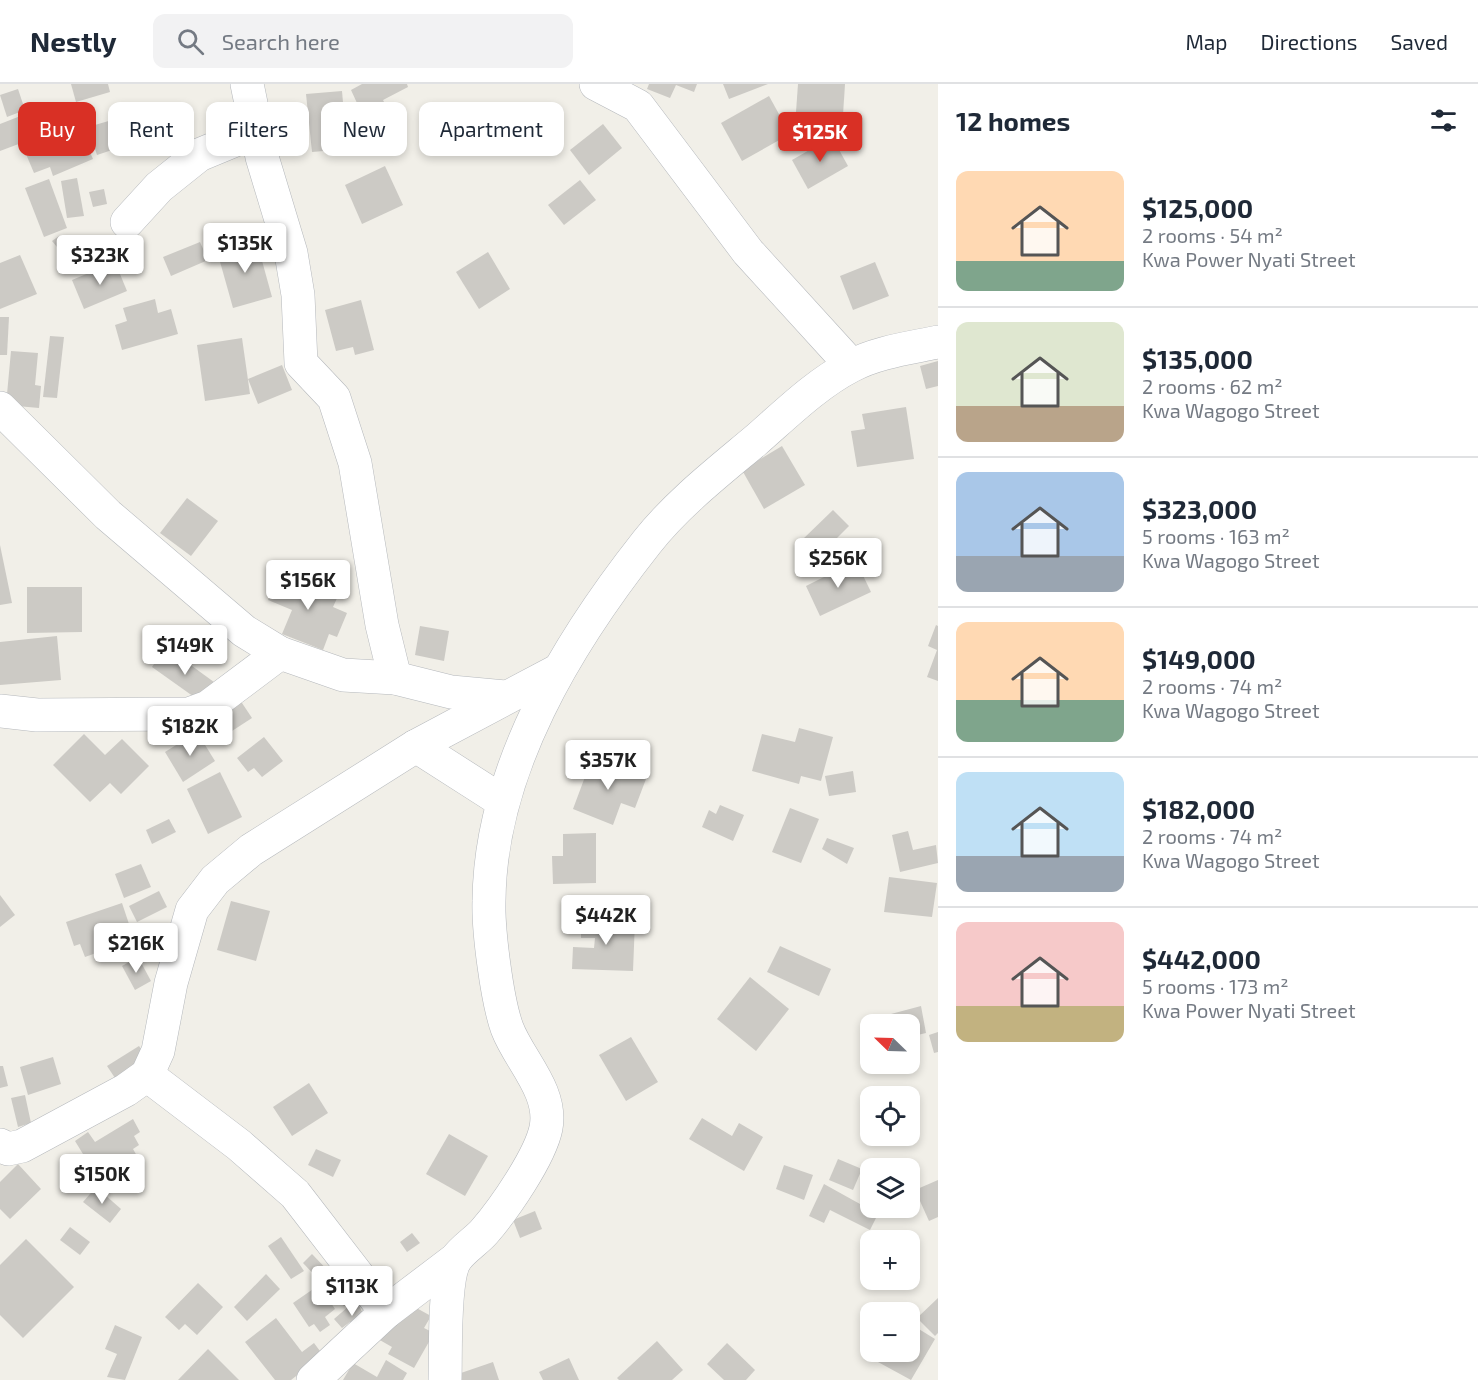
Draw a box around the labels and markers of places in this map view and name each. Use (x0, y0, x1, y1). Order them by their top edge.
pin: $125K (778, 112, 862, 163)
pin: $135K (203, 223, 287, 274)
pin: $323K (58, 235, 142, 286)
pin: $256K (796, 538, 880, 589)
pin: $156K (266, 560, 350, 611)
pin: $149K (143, 625, 227, 676)
pin: $182K (148, 706, 232, 757)
pin: $357K (566, 740, 650, 791)
pin: $442K (564, 895, 648, 946)
pin: $216K (94, 923, 178, 974)
pin: $150K (60, 1154, 144, 1205)
pin: $113K (310, 1266, 394, 1317)

